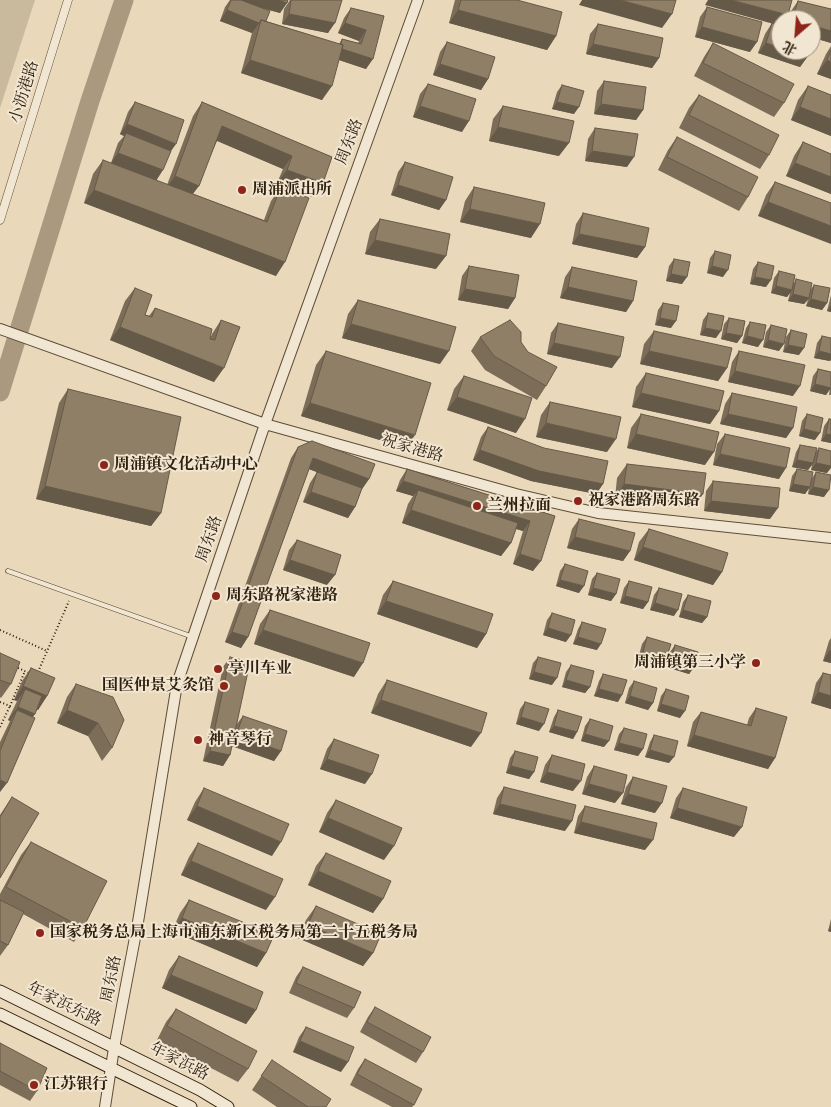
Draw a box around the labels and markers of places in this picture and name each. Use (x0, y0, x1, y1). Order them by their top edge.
place label: 周浦派出所 (252, 180, 332, 200)
marker: 周浦派出所 (236, 184, 248, 196)
place label: 周浦镇文化活动中心 (114, 455, 258, 475)
marker: 周浦镇文化活动中心 (98, 459, 110, 471)
place label: 祝家港路周东路 (588, 491, 700, 511)
marker: 祝家港路周东路 (572, 495, 584, 507)
place label: 兰州拉面 (487, 496, 551, 516)
marker: 兰州拉面 (471, 500, 483, 512)
place label: 周东路祝家港路 (226, 586, 338, 606)
marker: 周东路祝家港路 (210, 590, 222, 602)
place label: 周浦镇第三小学 (634, 653, 746, 673)
marker: 周浦镇第三小学 (750, 657, 762, 669)
place label: 享川车业 (228, 659, 292, 679)
marker: 享川车业 (212, 663, 224, 675)
place label: 国医仲景艾灸馆 (102, 676, 214, 696)
marker: 国医仲景艾灸馆 (218, 680, 230, 692)
place label: 神音琴行 (208, 730, 272, 750)
marker: 神音琴行 (192, 734, 204, 746)
place label: 国家税务总局上海市浦东新区税务局第二十五税务局 (50, 923, 418, 943)
marker: 国家税务总局上海市浦东新区税务局第二十五税务局 (34, 927, 46, 939)
place label: 江苏银行 (44, 1075, 108, 1095)
marker: 江苏银行 (28, 1079, 40, 1091)

